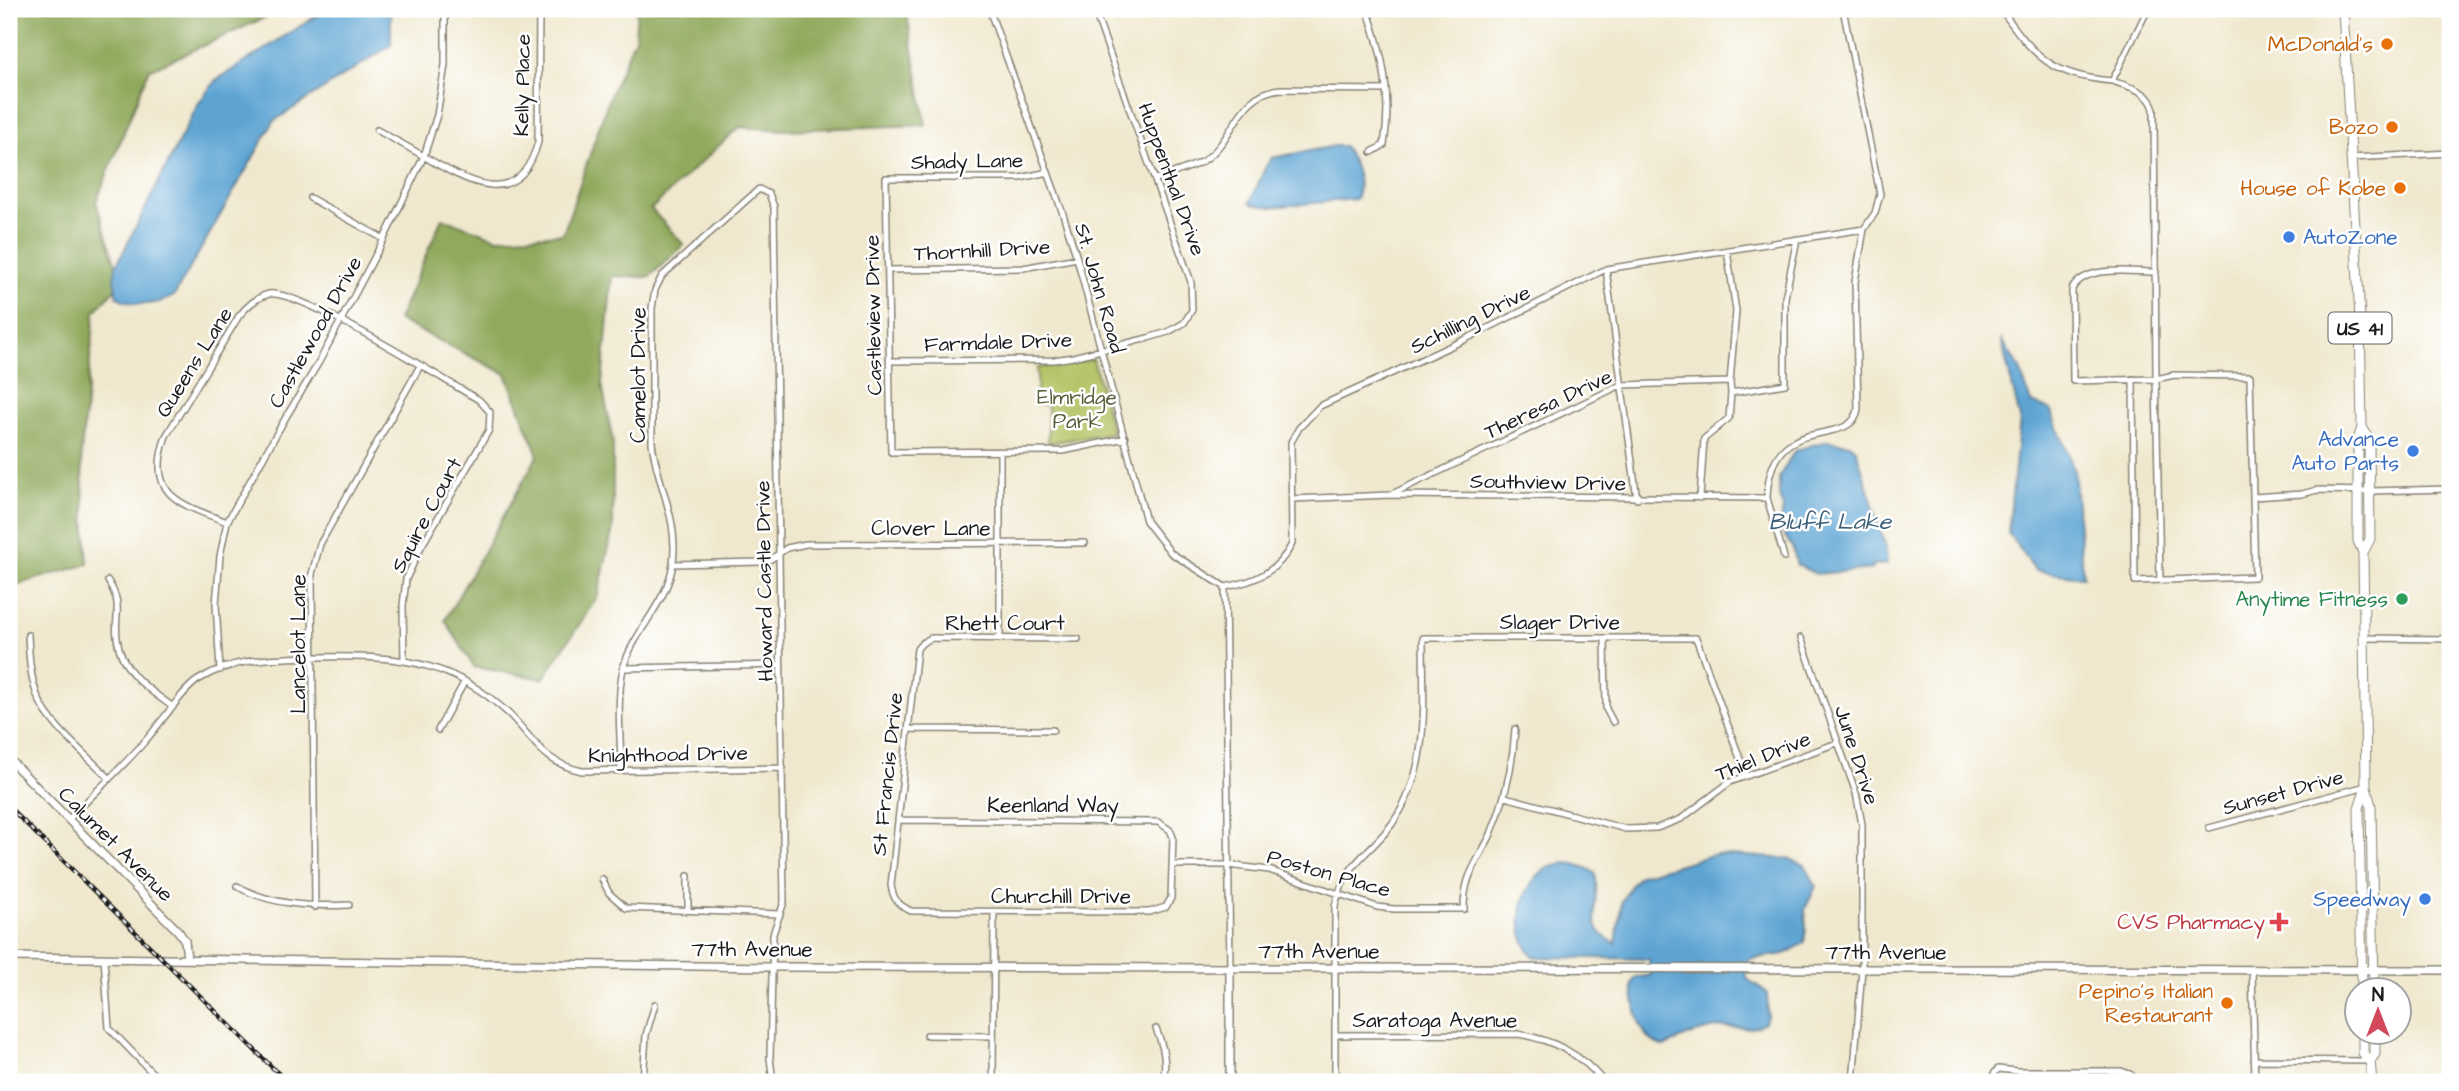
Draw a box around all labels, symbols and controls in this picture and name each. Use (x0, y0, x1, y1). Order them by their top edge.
place label: McDonald's (2268, 30, 2373, 59)
street label: Kelly Place (507, 33, 540, 137)
marker: McDonald's (2379, 36, 2395, 52)
street label: Huppenthal Drive (1130, 99, 1213, 260)
place label: Bozo (2329, 113, 2378, 142)
marker: Bozo (2384, 119, 2400, 135)
street label: Shady Lane (911, 146, 1023, 179)
place label: House of Kobe (2240, 174, 2386, 203)
marker: House of Kobe (2392, 180, 2408, 196)
street label: St. John Road (1067, 220, 1132, 357)
place label: AutoZone (2303, 223, 2398, 252)
marker: AutoZone (2281, 229, 2297, 245)
street label: Thornhill Drive (913, 232, 1051, 269)
street label: Castleview Drive (858, 234, 889, 396)
street label: Castlewood Drive (262, 251, 369, 413)
street label: Schilling Drive (1405, 278, 1536, 363)
street label: Queens Lane (149, 302, 240, 423)
street label: Camelot Drive (624, 307, 653, 443)
road number: US 41 (2328, 312, 2392, 344)
street label: Farmdale Drive (923, 325, 1073, 360)
street label: Theresa Drive (1480, 362, 1617, 447)
park label: Elmridge Park (1037, 383, 1117, 436)
place label: Advance Auto Parts (2291, 425, 2399, 478)
marker: Advance Auto Parts (2405, 443, 2421, 459)
street label: Squire Court (384, 452, 469, 578)
street label: Southview Drive (1470, 467, 1626, 498)
street label: Howard Castle Drive (748, 480, 781, 682)
water label: Bluff Lake (1769, 506, 1893, 538)
street label: Clover Lane (871, 514, 991, 543)
street label: Lancelot Lane (284, 574, 313, 714)
place label: Anytime Fitness (2236, 585, 2388, 616)
marker: Anytime Fitness (2394, 591, 2410, 607)
street label: Slager Drive (1500, 608, 1620, 639)
street label: Rhett Court (945, 609, 1065, 638)
street label: St Francis Drive (865, 691, 910, 857)
street label: June Drive (1827, 702, 1886, 808)
street label: Thiel Drive (1711, 724, 1815, 789)
street label: Knighthood Drive (588, 739, 748, 772)
street label: Sunset Drive (2219, 762, 2347, 823)
street label: Calumet Avenue (52, 780, 180, 908)
street label: Keenland Way (987, 791, 1119, 822)
street label: Poston Place (1264, 842, 1394, 905)
street label: Churchill Drive (991, 882, 1131, 911)
place label: Speedway (2313, 885, 2411, 916)
marker: Speedway (2417, 891, 2433, 907)
place label: CVS Pharmacy (2117, 908, 2265, 939)
marker: CVS Pharmacy (2271, 914, 2287, 930)
street label: 77th Avenue (691, 935, 813, 964)
street label: 77th Avenue (1258, 937, 1380, 966)
street label: 77th Avenue (1825, 938, 1947, 967)
north arrow (2344, 976, 2414, 1046)
place label: Pepino's Italian Restaurant (2079, 977, 2213, 1030)
text: N (2372, 982, 2384, 1009)
marker: Pepino's Italian Restaurant (2219, 995, 2235, 1011)
street label: Saratoga Avenue (1353, 1006, 1517, 1037)

